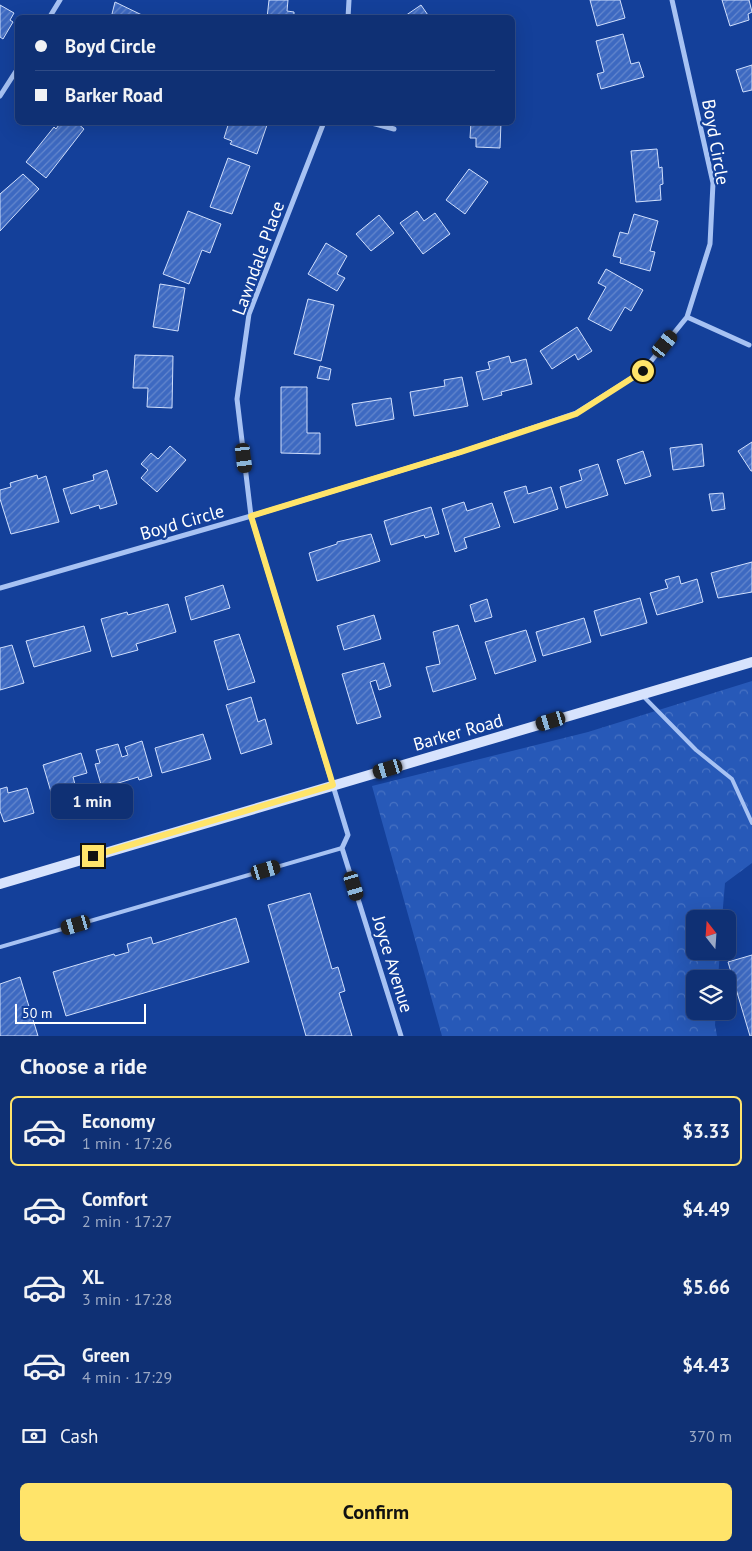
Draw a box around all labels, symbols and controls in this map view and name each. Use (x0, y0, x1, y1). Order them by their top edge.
text: Boyd Circle (65, 34, 156, 58)
text: Barker Road (65, 83, 163, 107)
street label: Boyd Circle (697, 97, 735, 187)
street label: Lawndale Place (227, 198, 289, 318)
car (649, 328, 680, 360)
route start (632, 360, 654, 382)
car (234, 442, 253, 474)
street label: Boyd Circle (137, 499, 227, 545)
street label: Barker Road (411, 708, 505, 756)
car (534, 709, 567, 733)
car (371, 757, 404, 781)
callout: 1 min (52, 784, 134, 818)
text: 1 min (72, 791, 112, 811)
route end (82, 845, 104, 867)
car (249, 859, 282, 881)
car (342, 869, 365, 903)
north arrow (686, 910, 736, 960)
map controls (686, 910, 736, 1020)
street label: Joyce Avenue (367, 912, 419, 1015)
car (59, 914, 92, 936)
button: layers (686, 970, 736, 1020)
scale bar (15, 1001, 146, 1024)
text: 50 m (22, 1004, 52, 1022)
text: Choose a ride (20, 1052, 147, 1080)
icon: car (22, 1109, 67, 1154)
text: Economy (82, 1109, 155, 1133)
text: $3.33 (682, 1119, 730, 1143)
text: 1 min · 17:26 (82, 1133, 172, 1153)
icon: car (22, 1187, 67, 1232)
text: Comfort (82, 1187, 148, 1211)
text: $4.49 (682, 1197, 730, 1221)
text: 2 min · 17:27 (82, 1211, 172, 1231)
icon: car (22, 1265, 67, 1310)
text: XL (82, 1265, 104, 1289)
text: $5.66 (682, 1275, 730, 1299)
text: 3 min · 17:28 (82, 1289, 172, 1309)
icon: car (22, 1343, 67, 1388)
text: Green (82, 1343, 130, 1367)
text: $4.43 (682, 1353, 730, 1377)
text: 4 min · 17:29 (82, 1367, 172, 1387)
icon: cash (20, 1422, 48, 1450)
text: Cash (60, 1424, 98, 1448)
text: 370 m (689, 1426, 732, 1446)
button: Confirm (20, 1483, 732, 1541)

